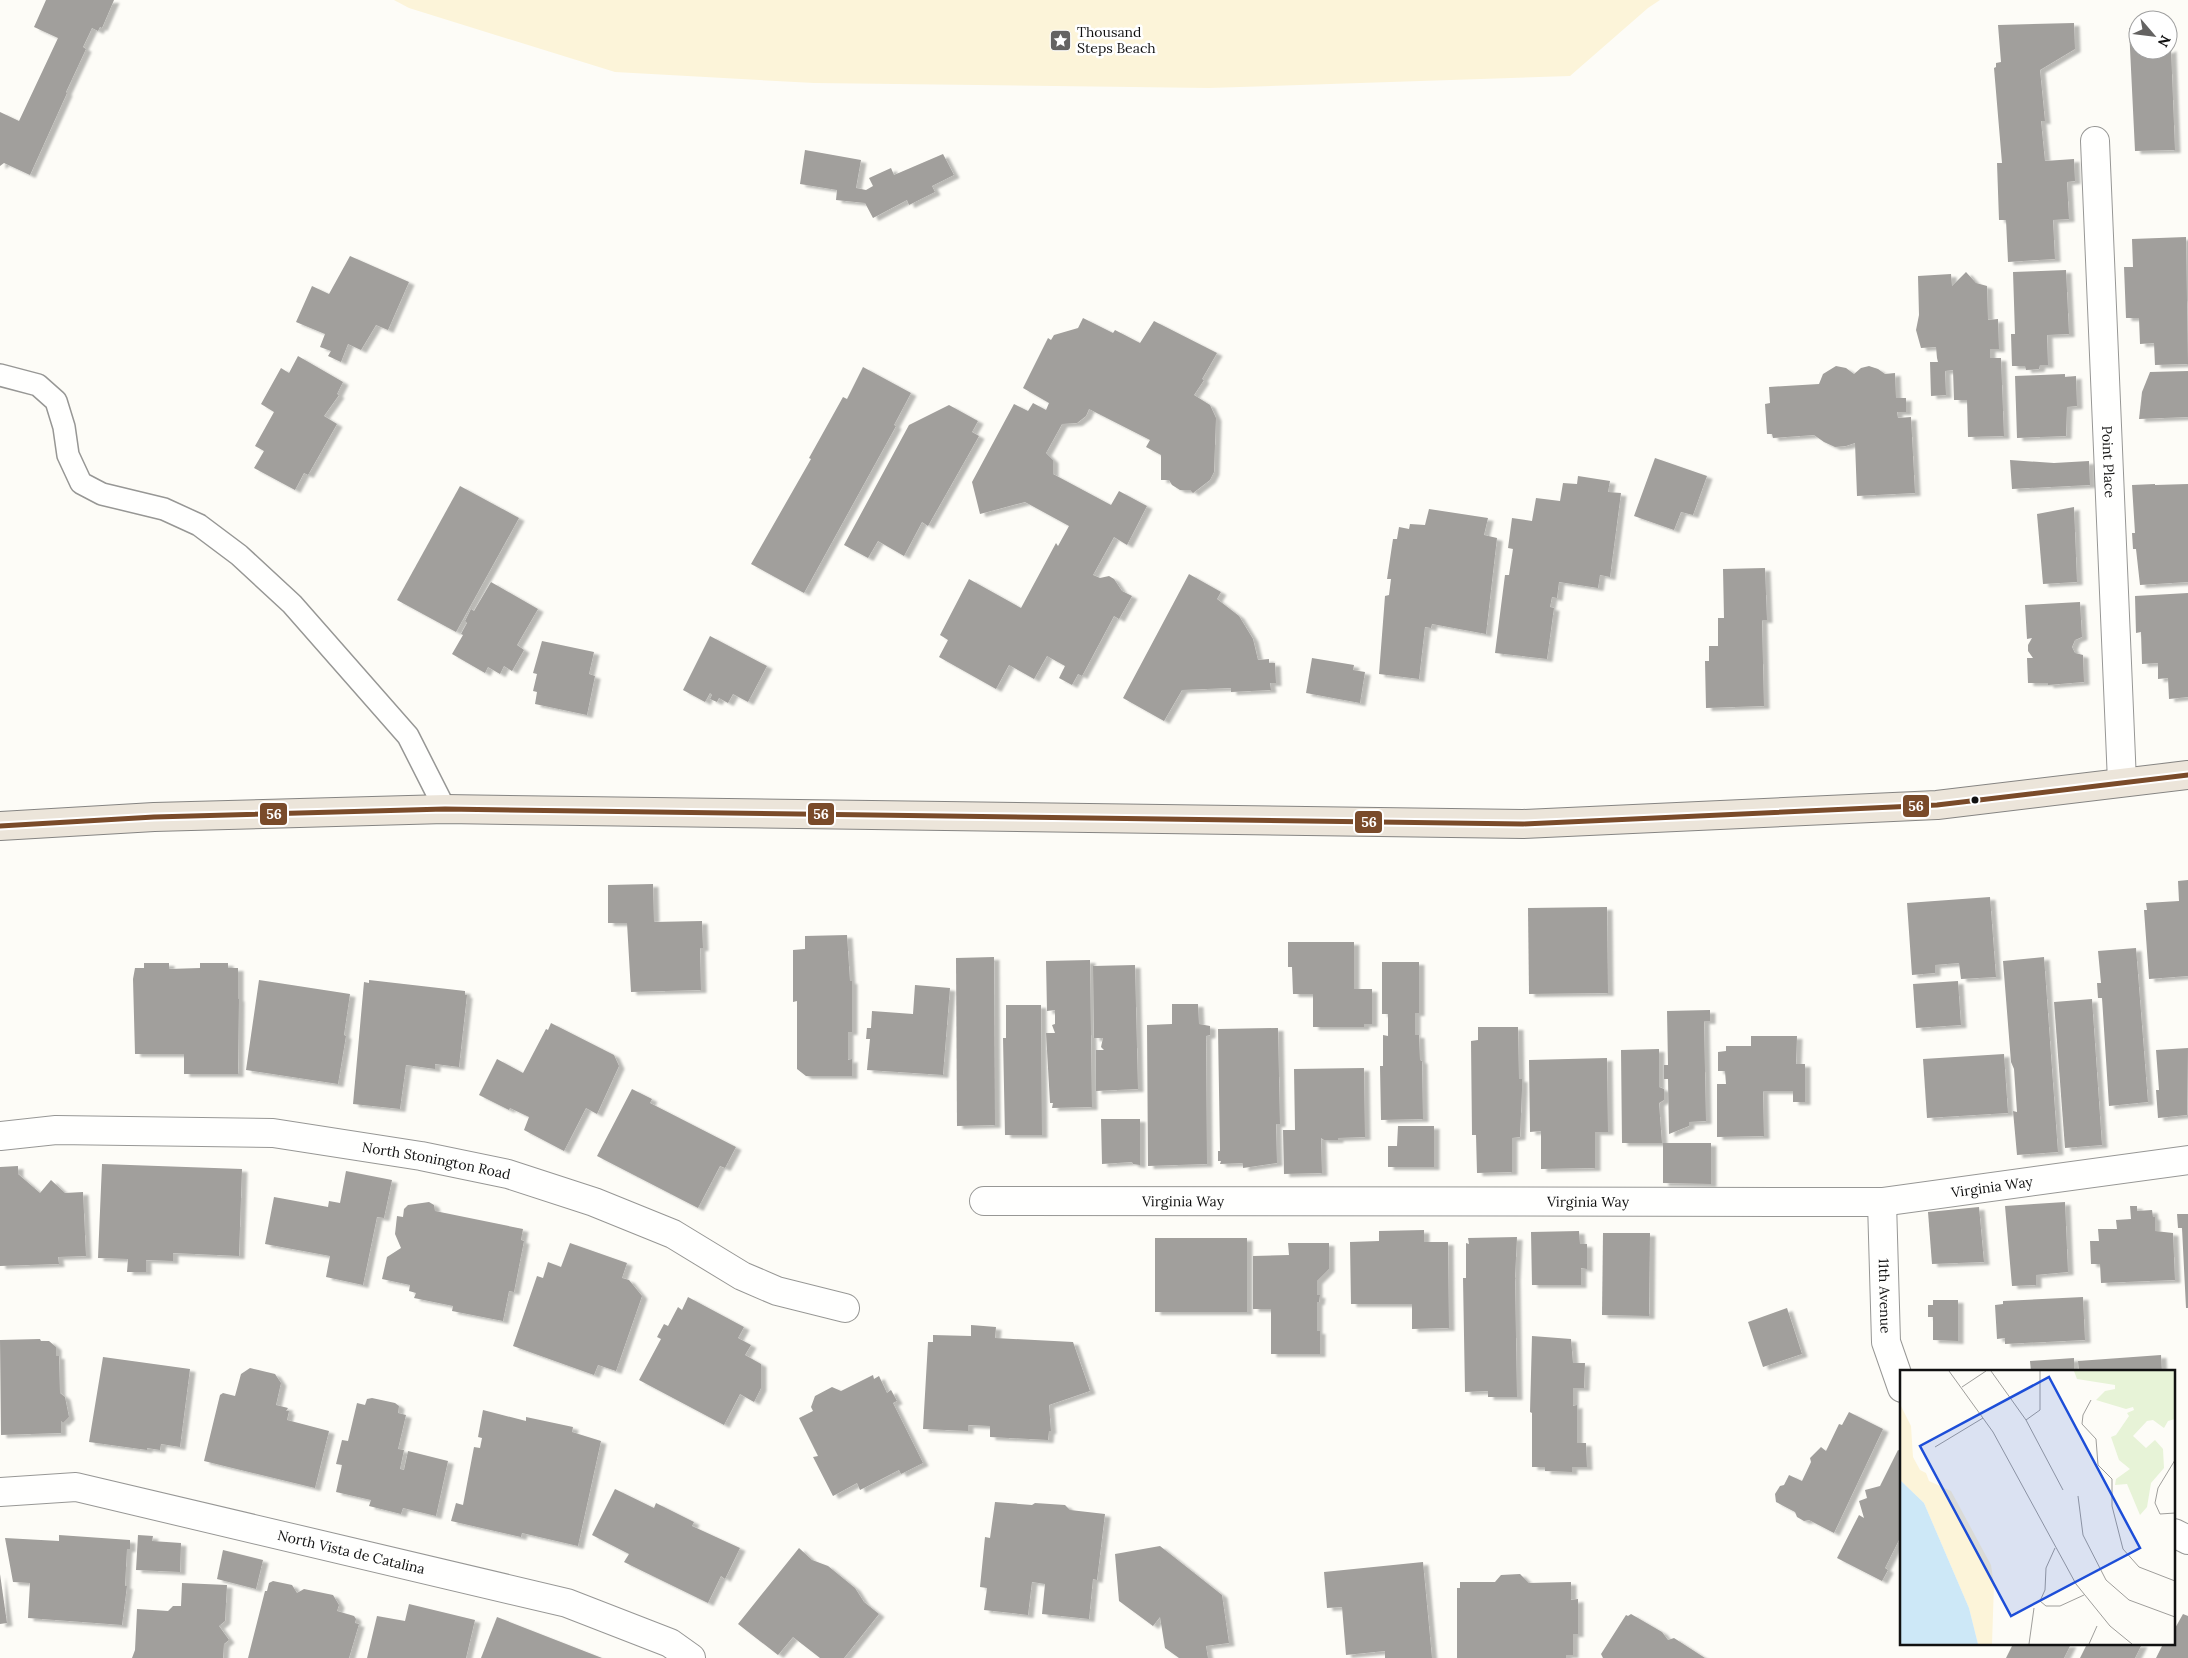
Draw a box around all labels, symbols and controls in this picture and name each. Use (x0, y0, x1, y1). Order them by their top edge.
north arrow (2128, 10, 2178, 60)
place label: Thousand Steps Beach (1077, 23, 1156, 57)
place icon: Thousand Steps Beach (1049, 28, 1073, 52)
text: N (2154, 32, 2175, 50)
street label: Point Place (2098, 425, 2119, 499)
line badge: 56 (1902, 794, 1930, 818)
unlabelled marker (1970, 795, 1980, 805)
text: 56 (1908, 797, 1924, 815)
line badge: 56 (259, 802, 288, 826)
line badge: 56 (807, 802, 835, 826)
text: 56 (266, 805, 282, 823)
text: 56 (813, 805, 829, 823)
line badge: 56 (1354, 810, 1383, 834)
text: 56 (1361, 813, 1377, 831)
street label: North Stonington Road (361, 1138, 512, 1183)
street label: Virginia Way (1949, 1172, 2034, 1202)
street label: Virginia Way (1141, 1192, 1225, 1210)
street label: Virginia Way (1546, 1193, 1630, 1211)
street label: 11th Avenue (1875, 1258, 1895, 1334)
inset map (1900, 1370, 2176, 1646)
street label: North Vista de Catalina (276, 1526, 427, 1578)

